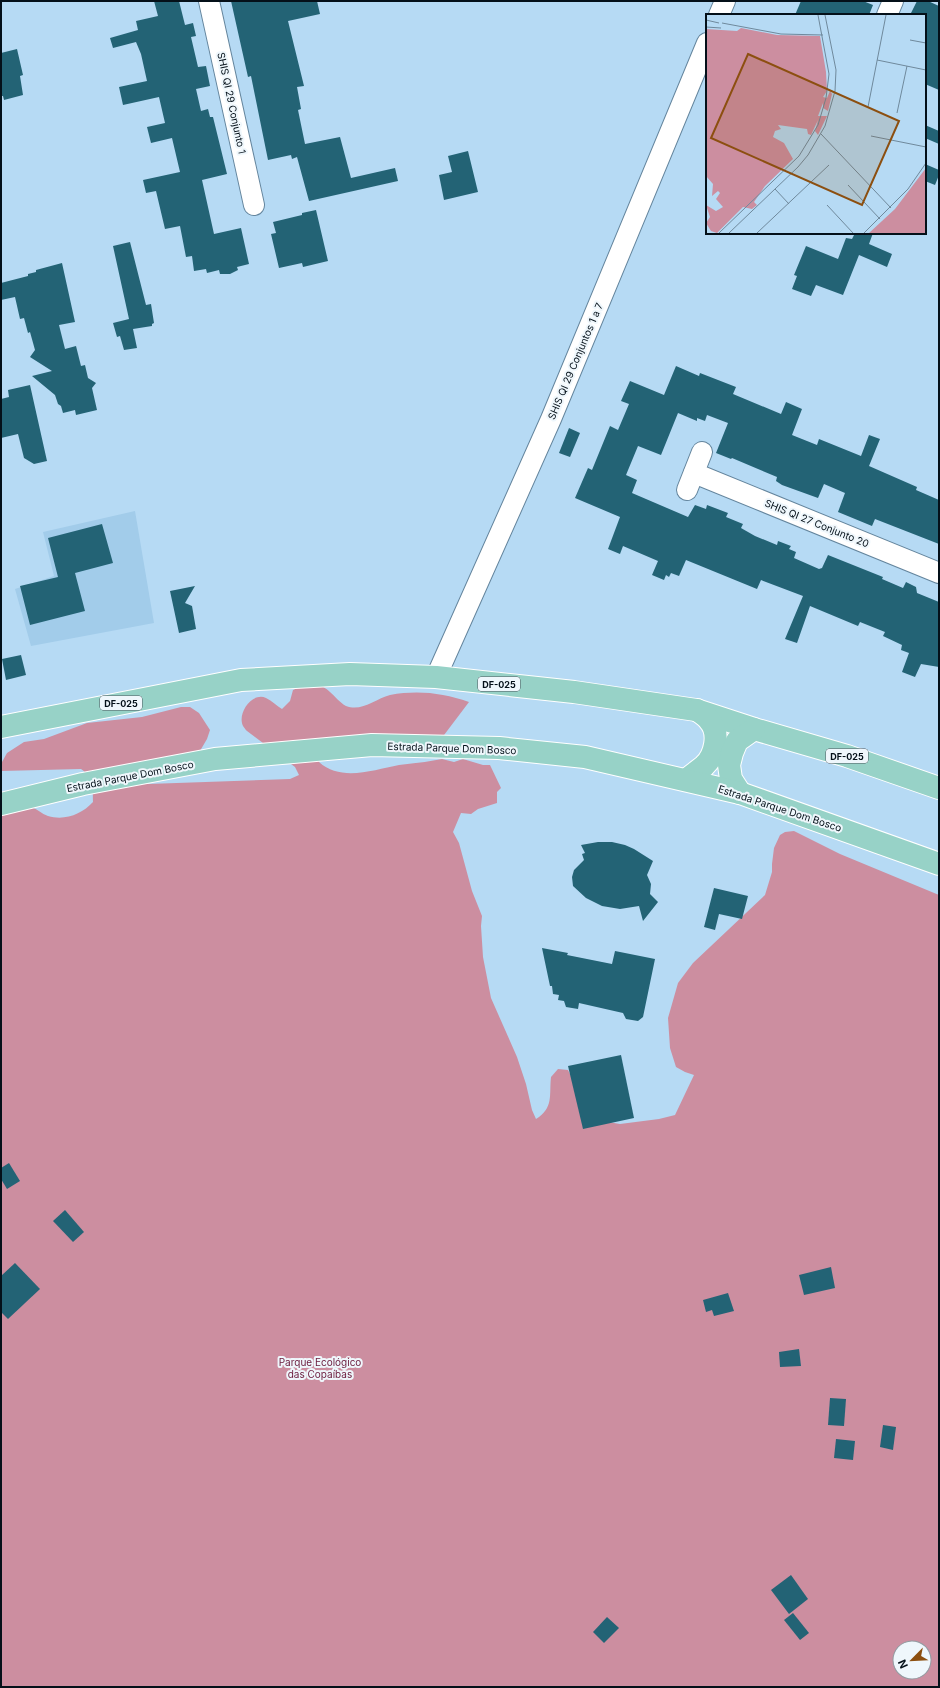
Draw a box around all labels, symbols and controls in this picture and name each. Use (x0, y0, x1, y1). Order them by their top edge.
inset map (706, 14, 926, 234)
street label: SHIS QI 29 Conjunto 1 (215, 51, 249, 155)
street label: SHIS QI 29 Conjuntos 1 a 7 (545, 300, 605, 421)
street label: SHIS QI 27 Conjunto 20 (763, 497, 871, 549)
road number: DF-025 (478, 677, 520, 691)
road number: DF-025 (100, 696, 142, 710)
street label: Estrada Parque Dom Bosco (387, 740, 517, 756)
road number: DF-025 (826, 749, 868, 763)
street label: Estrada Parque Dom Bosco (65, 758, 195, 794)
street label: Estrada Parque Dom Bosco (717, 782, 843, 834)
park label: Parque Ecológico das Copaíbas (279, 1356, 361, 1380)
north arrow (892, 1640, 932, 1680)
text: N (895, 1657, 911, 1671)

